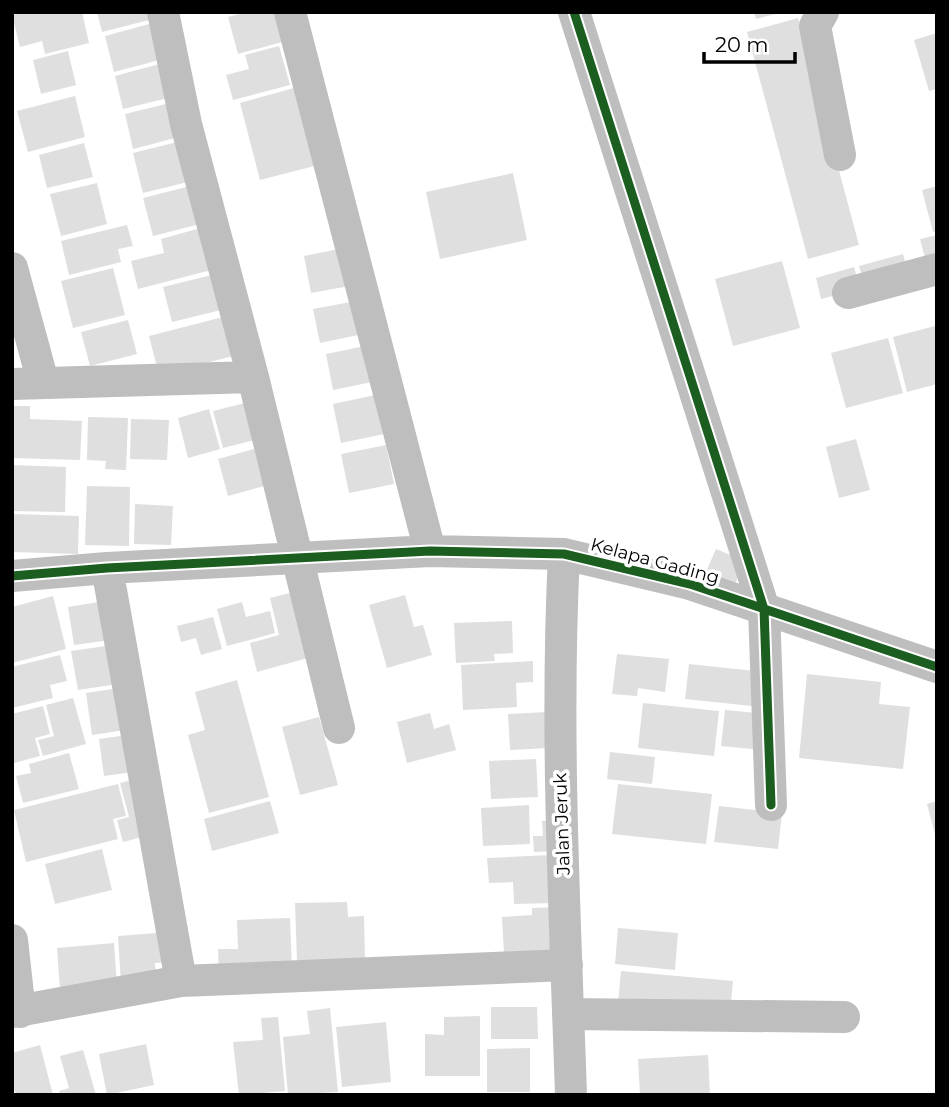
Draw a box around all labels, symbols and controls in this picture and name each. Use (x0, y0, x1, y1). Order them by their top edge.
scale bar (704, 21, 795, 65)
text: 20 m (715, 32, 769, 57)
street label: Kelapa Gading (588, 533, 722, 589)
street label: Jalan Jeruk (549, 772, 575, 876)

